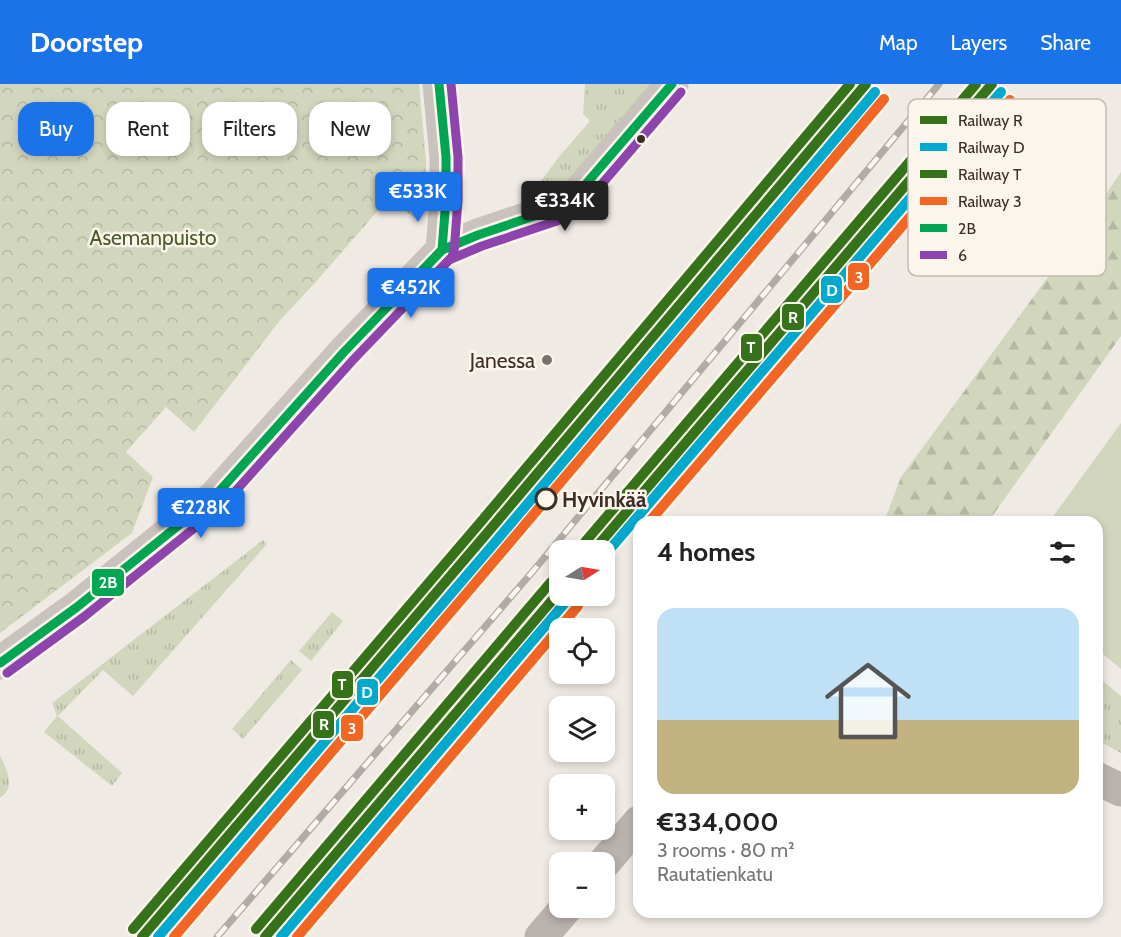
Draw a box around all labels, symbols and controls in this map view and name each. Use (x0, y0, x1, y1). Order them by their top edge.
text: Doorstep (30, 25, 143, 59)
text: Map (879, 30, 918, 55)
text: Layers (951, 30, 1007, 55)
text: Share (1040, 30, 1091, 55)
legend (908, 99, 1106, 276)
chip: Buy (18, 102, 94, 156)
chip: Rent (106, 102, 190, 156)
chip: Filters (202, 102, 297, 156)
chip: New (309, 102, 391, 156)
text: Railway R (958, 111, 1023, 130)
unlabelled marker (635, 133, 647, 145)
text: Railway D (958, 138, 1025, 157)
text: Railway T (958, 165, 1022, 184)
pin: €533K (376, 172, 460, 223)
text: €533K (389, 179, 447, 203)
pin: €334K (523, 181, 607, 232)
text: €334K (535, 188, 595, 212)
text: Railway 3 (958, 192, 1022, 211)
text: 2B (958, 219, 976, 238)
park label: Asemanpuisto (89, 225, 217, 250)
text: 6 (958, 246, 967, 265)
line badge: 3 (847, 262, 870, 291)
pin: €452K (369, 268, 453, 319)
text: 3 (855, 268, 863, 287)
text: €452K (381, 275, 441, 299)
line badge: D (820, 275, 843, 304)
text: D (826, 281, 838, 300)
line badge: R (781, 303, 805, 331)
text: R (788, 308, 798, 327)
line badge: T (740, 333, 763, 362)
text: T (747, 338, 756, 357)
place label: Janessa (469, 348, 535, 373)
marker: Janessa (540, 353, 554, 367)
place label: Hyvinkää (562, 487, 647, 512)
pin: €228K (159, 488, 243, 539)
marker: Hyvinkää (535, 488, 557, 510)
text: €228K (172, 495, 230, 519)
text: 4 homes (657, 536, 755, 568)
icon: filters (1046, 536, 1079, 569)
north arrow (549, 540, 615, 606)
map controls (549, 540, 615, 918)
line badge: 2B (91, 568, 125, 597)
text: 2B (99, 573, 117, 592)
button: locate (549, 618, 615, 684)
icon: home (814, 647, 922, 755)
line badge: T (331, 670, 354, 699)
text: T (338, 675, 347, 694)
line badge: D (356, 678, 379, 706)
text: D (361, 683, 373, 702)
button: layers (549, 696, 615, 762)
line badge: R (312, 710, 335, 739)
line badge: 3 (340, 714, 364, 742)
text: R (319, 715, 329, 734)
text: 3 (348, 719, 356, 738)
button: + (549, 774, 615, 840)
text: €334,000 (657, 806, 779, 838)
text: 3 rooms · 80 m² (657, 838, 795, 862)
button: − (549, 852, 615, 918)
text: Rautatienkatu (657, 862, 773, 886)

